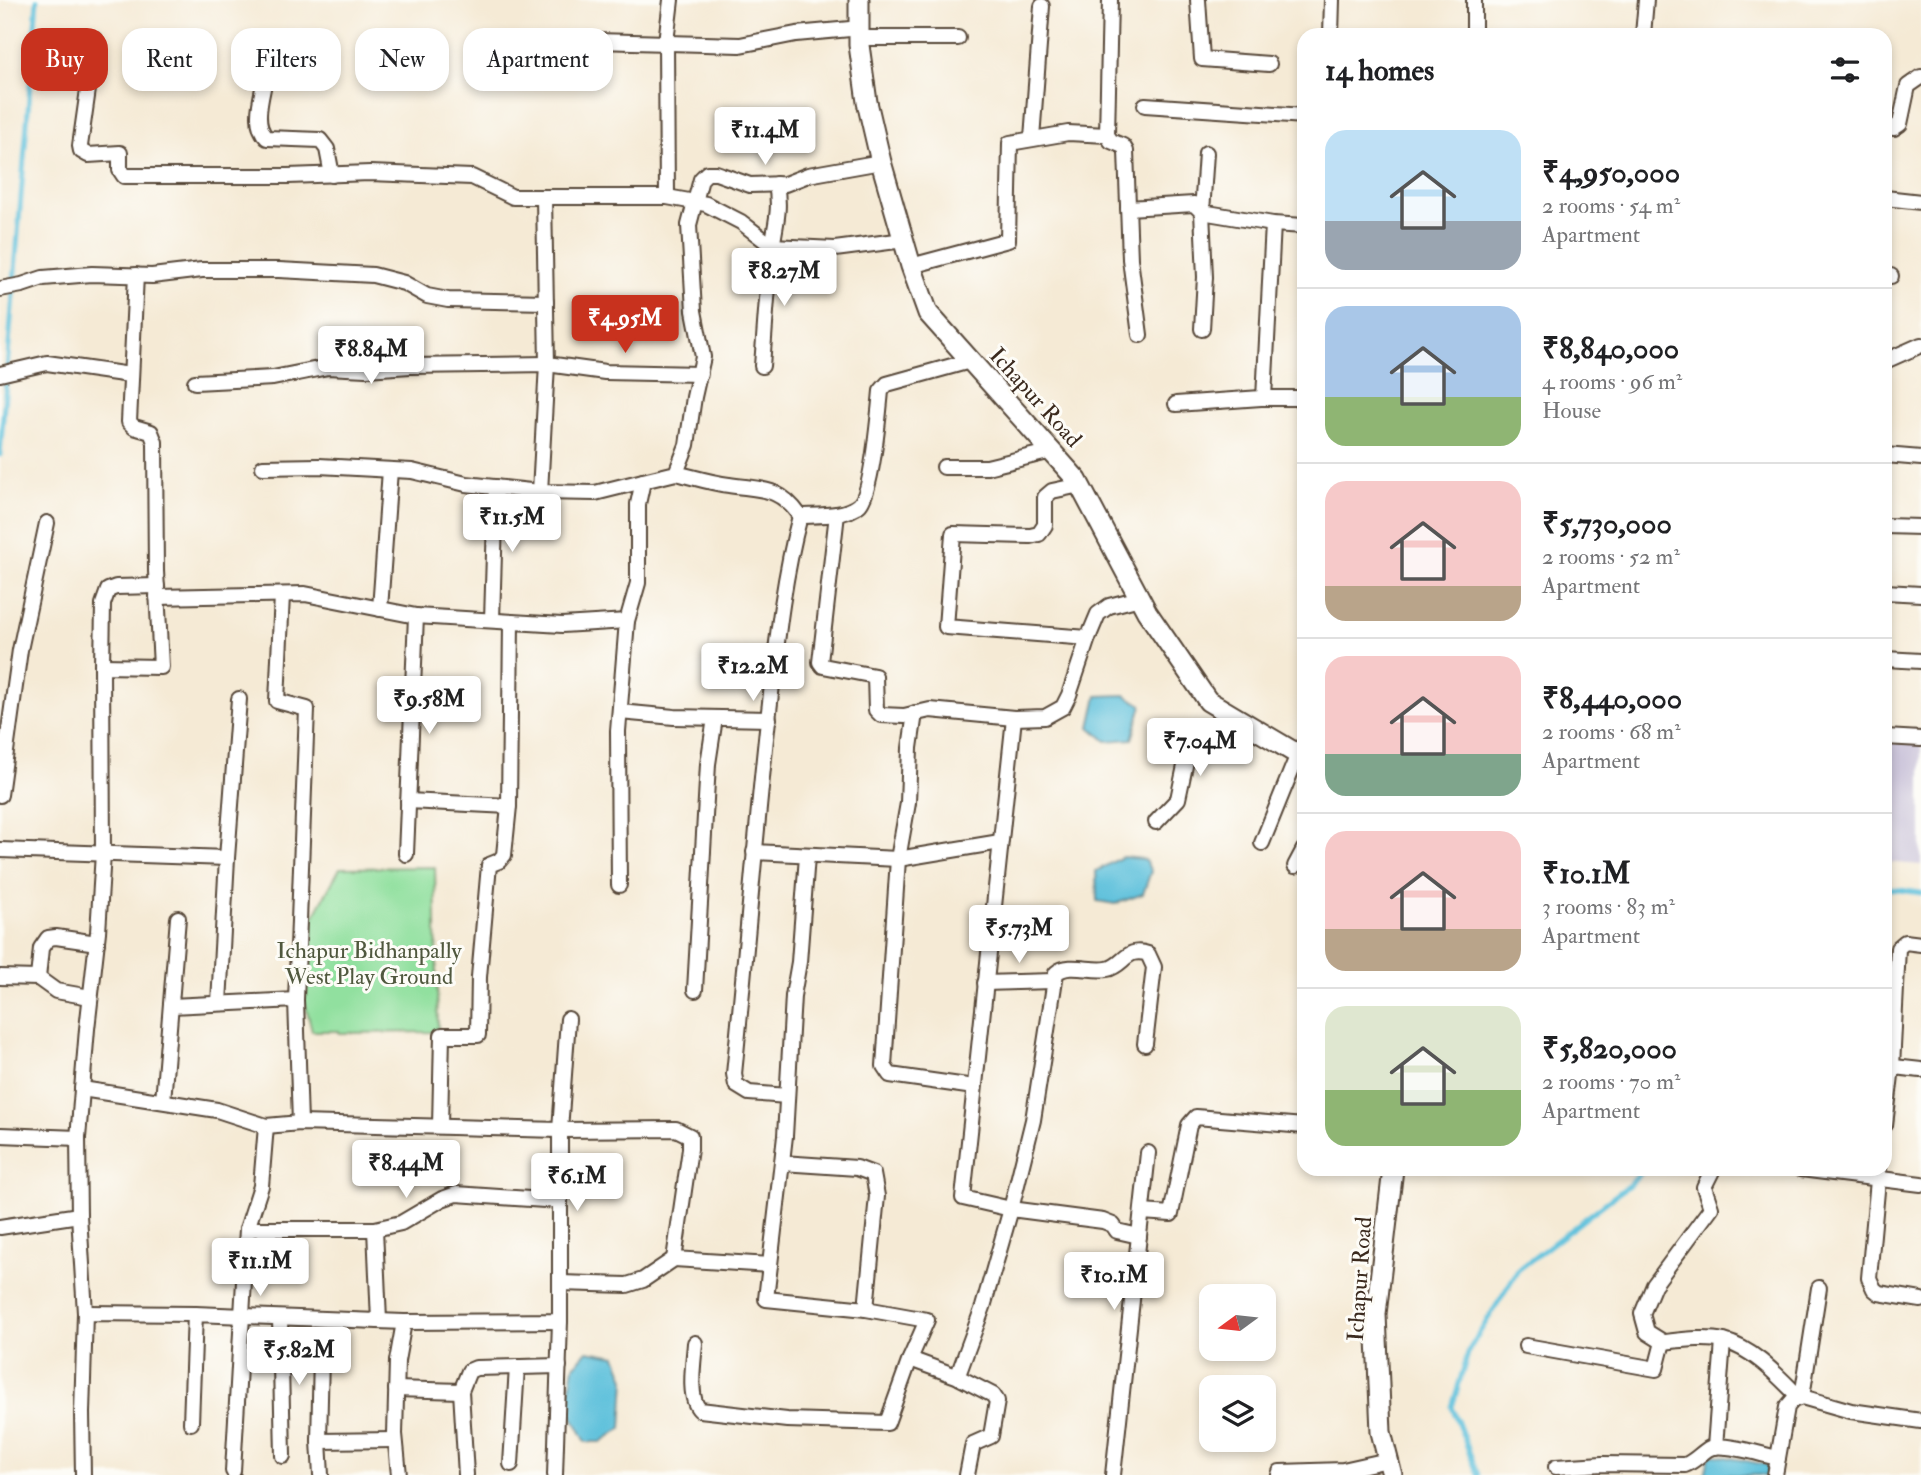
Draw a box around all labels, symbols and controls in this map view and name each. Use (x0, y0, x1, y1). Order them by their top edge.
chip: Buy (21, 28, 108, 91)
chip: Rent (122, 28, 217, 91)
chip: Filters (231, 28, 341, 91)
chip: New (355, 28, 449, 91)
chip: Apartment (463, 28, 613, 91)
icon: filters (1826, 51, 1864, 89)
text: 14 homes (1325, 52, 1434, 89)
pin: ₹11.4M (708, 108, 822, 167)
text: ₹11.4M (730, 115, 800, 144)
text: ₹4,950,000 (1542, 154, 1680, 191)
icon: home (1381, 158, 1465, 242)
text: 2 rooms · 54 m² (1542, 191, 1680, 220)
text: Apartment (1542, 220, 1640, 249)
pin: ₹8.27M (727, 248, 841, 308)
text: ₹8.27M (748, 256, 820, 285)
pin: ₹4.95M (568, 296, 682, 355)
text: ₹4.95M (588, 303, 662, 332)
pin: ₹8.84M (314, 326, 428, 386)
text: ₹8,840,000 (1542, 330, 1679, 367)
text: ₹8.84M (334, 334, 408, 363)
icon: home (1381, 334, 1465, 418)
street label: Ichapur Road (982, 341, 1088, 454)
text: 4 rooms · 96 m² (1542, 367, 1682, 396)
text: House (1542, 396, 1601, 425)
pin: ₹11.5M (455, 494, 569, 554)
text: ₹11.5M (479, 502, 545, 531)
text: ₹5,730,000 (1542, 505, 1672, 542)
icon: home (1381, 509, 1465, 593)
text: 2 rooms · 52 m² (1542, 542, 1680, 571)
text: Apartment (1542, 571, 1640, 600)
pin: ₹12.2M (696, 644, 810, 703)
text: ₹12.2M (717, 651, 789, 680)
pin: ₹9.58M (372, 676, 486, 736)
text: ₹8,440,000 (1542, 680, 1682, 717)
text: ₹9.58M (393, 684, 465, 713)
icon: home (1381, 684, 1465, 768)
text: 2 rooms · 68 m² (1542, 717, 1681, 746)
pin: ₹7.04M (1143, 718, 1257, 778)
text: ₹7.04M (1163, 726, 1237, 755)
text: Apartment (1542, 746, 1640, 775)
text: ₹10.1M (1542, 855, 1631, 892)
icon: home (1381, 859, 1465, 943)
text: 3 rooms · 83 m² (1542, 892, 1675, 921)
pin: ₹5.73M (962, 906, 1076, 965)
text: ₹5.73M (985, 913, 1053, 942)
text: Apartment (1542, 921, 1640, 950)
park label: Ichapur Bidhanpally West Play Ground (276, 936, 462, 991)
text: ₹5,820,000 (1542, 1030, 1677, 1067)
icon: home (1381, 1034, 1465, 1118)
text: 2 rooms · 70 m² (1542, 1067, 1681, 1096)
text: Apartment (1542, 1096, 1640, 1125)
pin: ₹8.44M (349, 1140, 463, 1200)
text: ₹8.44M (368, 1148, 444, 1177)
pin: ₹6.1M (528, 1154, 626, 1213)
text: ₹6.1M (547, 1161, 607, 1190)
street label: Ichapur Road (1341, 1216, 1379, 1342)
pin: ₹11.1M (203, 1238, 317, 1298)
text: ₹11.1M (228, 1246, 292, 1275)
pin: ₹10.1M (1057, 1252, 1171, 1312)
text: ₹10.1M (1080, 1260, 1148, 1289)
north arrow (1199, 1284, 1276, 1362)
map controls (1199, 1284, 1276, 1452)
pin: ₹5.82M (242, 1328, 356, 1387)
text: ₹5.82M (263, 1335, 335, 1364)
button: layers (1199, 1375, 1276, 1452)

